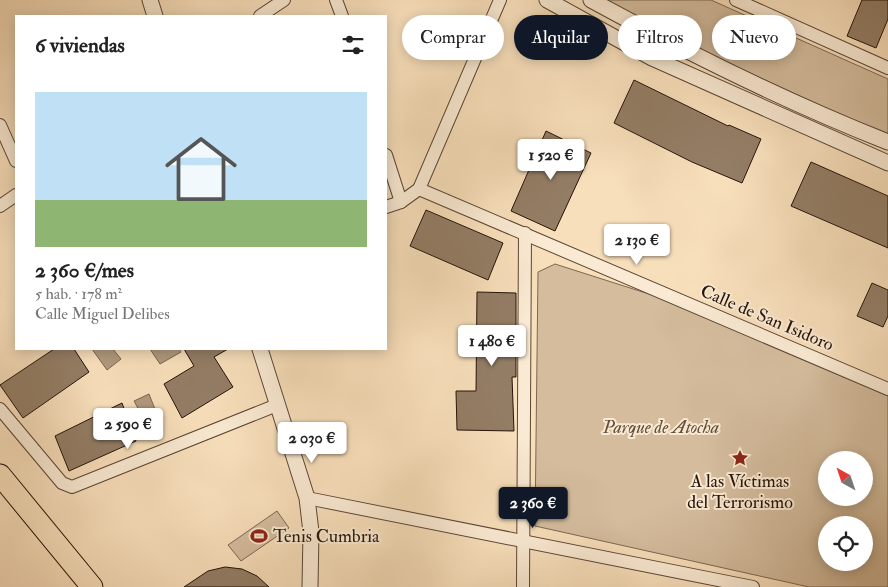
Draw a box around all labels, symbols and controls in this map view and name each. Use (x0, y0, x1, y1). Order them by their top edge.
chip: Comprar (402, 15, 504, 60)
chip: Alquilar (514, 15, 608, 60)
chip: Filtros (618, 15, 702, 60)
chip: Nuevo (712, 15, 796, 60)
icon: filters (339, 31, 367, 59)
text: 6 viviendas (35, 32, 125, 59)
icon: home (156, 124, 246, 214)
pin: 1 520 € (505, 138, 597, 181)
text: 1 520 € (528, 145, 574, 165)
pin: 2 130 € (591, 224, 683, 266)
text: 2 130 € (615, 230, 659, 250)
text: 2 360 €/mes (35, 257, 134, 284)
street label: Calle de San Isidoro (697, 280, 837, 357)
text: 5 hab. · 178 m² (35, 284, 122, 304)
text: Calle Miguel Delibes (35, 304, 170, 324)
pin: 1 480 € (446, 324, 538, 367)
text: 1 480 € (469, 331, 515, 351)
pin: 2 590 € (82, 408, 174, 450)
text: 2 590 € (104, 414, 152, 434)
park label: Parque de Atocha (602, 416, 719, 439)
pin: 2 030 € (266, 422, 358, 464)
text: 2 030 € (289, 428, 335, 448)
place icon: A las Víctimas del Terrorismo (730, 448, 750, 468)
north arrow (818, 451, 872, 506)
map controls (818, 451, 873, 571)
place label: A las Víctimas del Terrorismo (687, 470, 793, 514)
pin: 2 360 € (487, 486, 579, 529)
text: 2 360 € (510, 493, 556, 513)
button: locate (818, 516, 873, 571)
place label: Tenis Cumbria (273, 525, 380, 548)
sports icon: Tenis Cumbria (249, 526, 269, 546)

